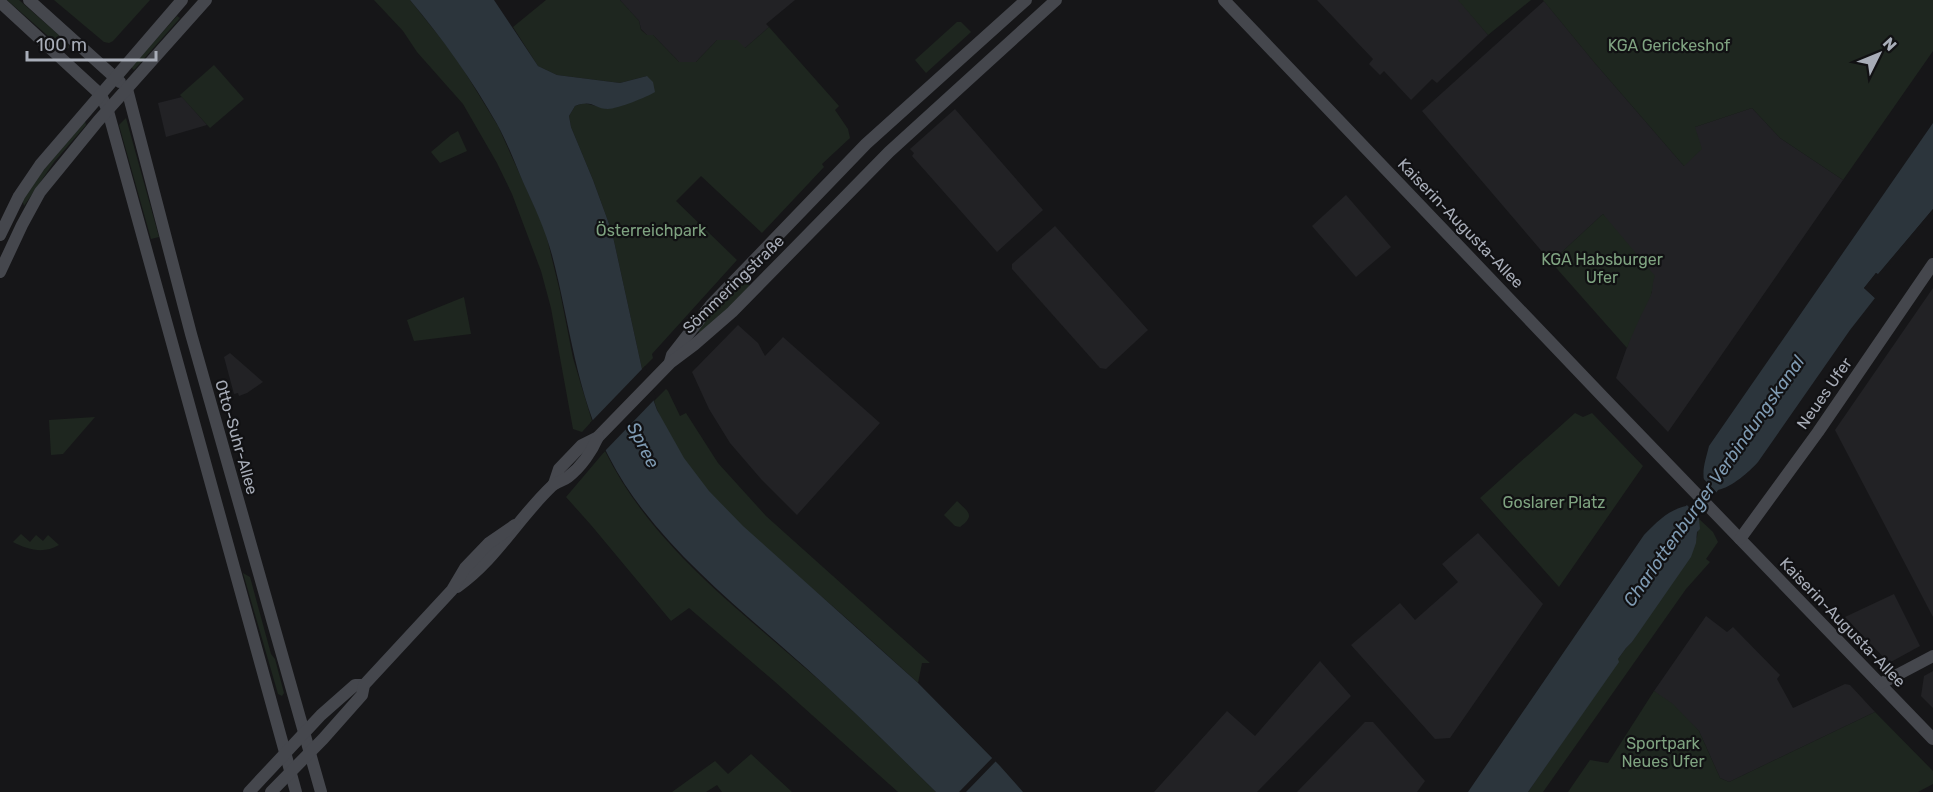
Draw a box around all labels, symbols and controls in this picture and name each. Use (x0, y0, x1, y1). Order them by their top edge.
scale bar (27, 24, 156, 62)
north arrow (1849, 24, 1909, 84)
text: N (1879, 33, 1900, 55)
text: 100 m (36, 34, 87, 56)
park label: KGA Gerickeshof (1608, 36, 1731, 55)
street label: Kaiserin-Augusta-Allee (1394, 155, 1528, 292)
park label: Österreichpark (596, 221, 707, 240)
street label: Sömmeringstraße (679, 231, 788, 338)
park label: KGA Habsburger Ufer (1541, 250, 1663, 287)
water label: Charlottenburger Verbindungskanal (1619, 351, 1810, 611)
street label: Neues Ufer (1793, 354, 1856, 433)
street label: Otto-Suhr-Allee (211, 378, 262, 497)
water label: Spree (622, 418, 664, 472)
park label: Goslarer Platz (1503, 493, 1605, 512)
street label: Kaiserin-Augusta-Allee (1776, 554, 1910, 691)
park label: Sportpark Neues Ufer (1621, 734, 1705, 771)

